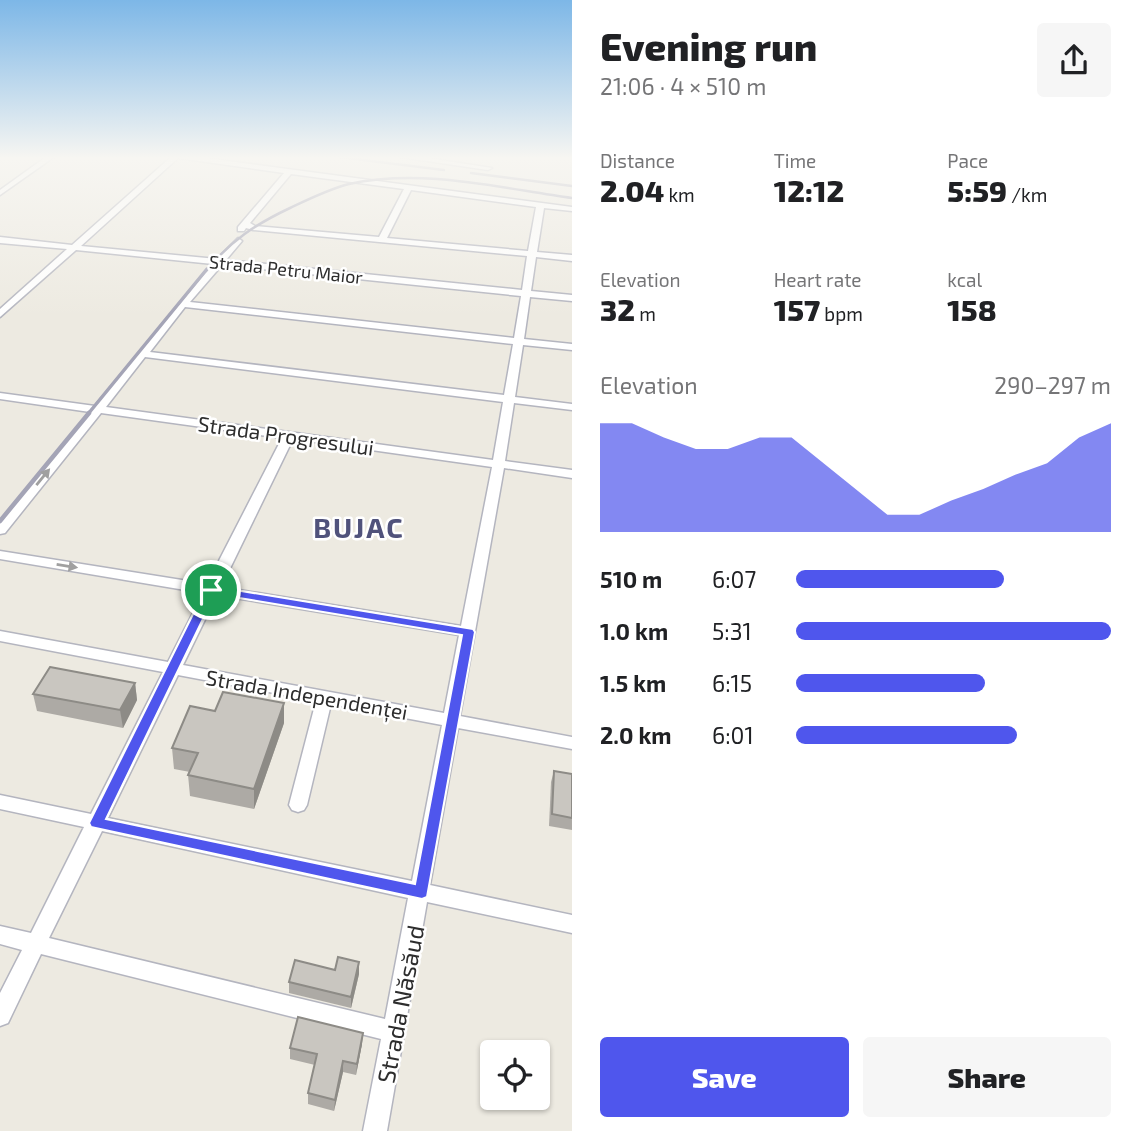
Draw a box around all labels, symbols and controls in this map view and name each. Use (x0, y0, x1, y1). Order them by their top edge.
text: Evening run (600, 23, 817, 69)
button: share (1037, 23, 1111, 97)
text: 21:06 · 4 × 510 m (600, 72, 766, 100)
text: Distance (600, 149, 675, 172)
text: Time (774, 149, 816, 172)
text: Pace (947, 149, 988, 172)
text: 2.04 (600, 172, 664, 208)
text: 12:12 (774, 172, 844, 208)
text: 5:59 (947, 172, 1007, 208)
text: km (664, 183, 695, 206)
text: /km (1007, 183, 1047, 206)
street label: Strada Petru Maior (208, 250, 364, 288)
text: Elevation (600, 268, 681, 291)
text: Heart rate (774, 268, 862, 291)
text: kcal (947, 268, 982, 291)
text: 32 (600, 291, 635, 327)
text: 157 (774, 291, 820, 327)
text: 158 (947, 291, 997, 327)
text: m (635, 302, 656, 325)
text: bpm (820, 302, 863, 325)
text: Elevation (600, 371, 698, 399)
text: 290–297 m (994, 371, 1111, 399)
street label: Strada Progresului (196, 410, 376, 460)
one-way arrow (35, 469, 50, 486)
district label: BUJAC (313, 510, 405, 544)
pin (181, 560, 241, 620)
one-way arrow (56, 561, 78, 572)
text: 510 m (600, 565, 662, 593)
text: 6:07 (712, 565, 756, 593)
icon: arrive (192, 571, 230, 609)
text: 1.0 km (600, 617, 668, 645)
text: 5:31 (712, 617, 752, 645)
street label: Strada Independenței (204, 664, 410, 726)
text: 1.5 km (600, 669, 666, 697)
text: 6:15 (712, 669, 752, 697)
text: 2.0 km (600, 721, 672, 749)
text: 6:01 (712, 721, 754, 749)
street label: Strada Năsăud (370, 922, 430, 1086)
button: Save (600, 1037, 849, 1117)
button: Share (863, 1037, 1111, 1117)
map controls (480, 1040, 550, 1110)
button: locate (480, 1040, 550, 1110)

